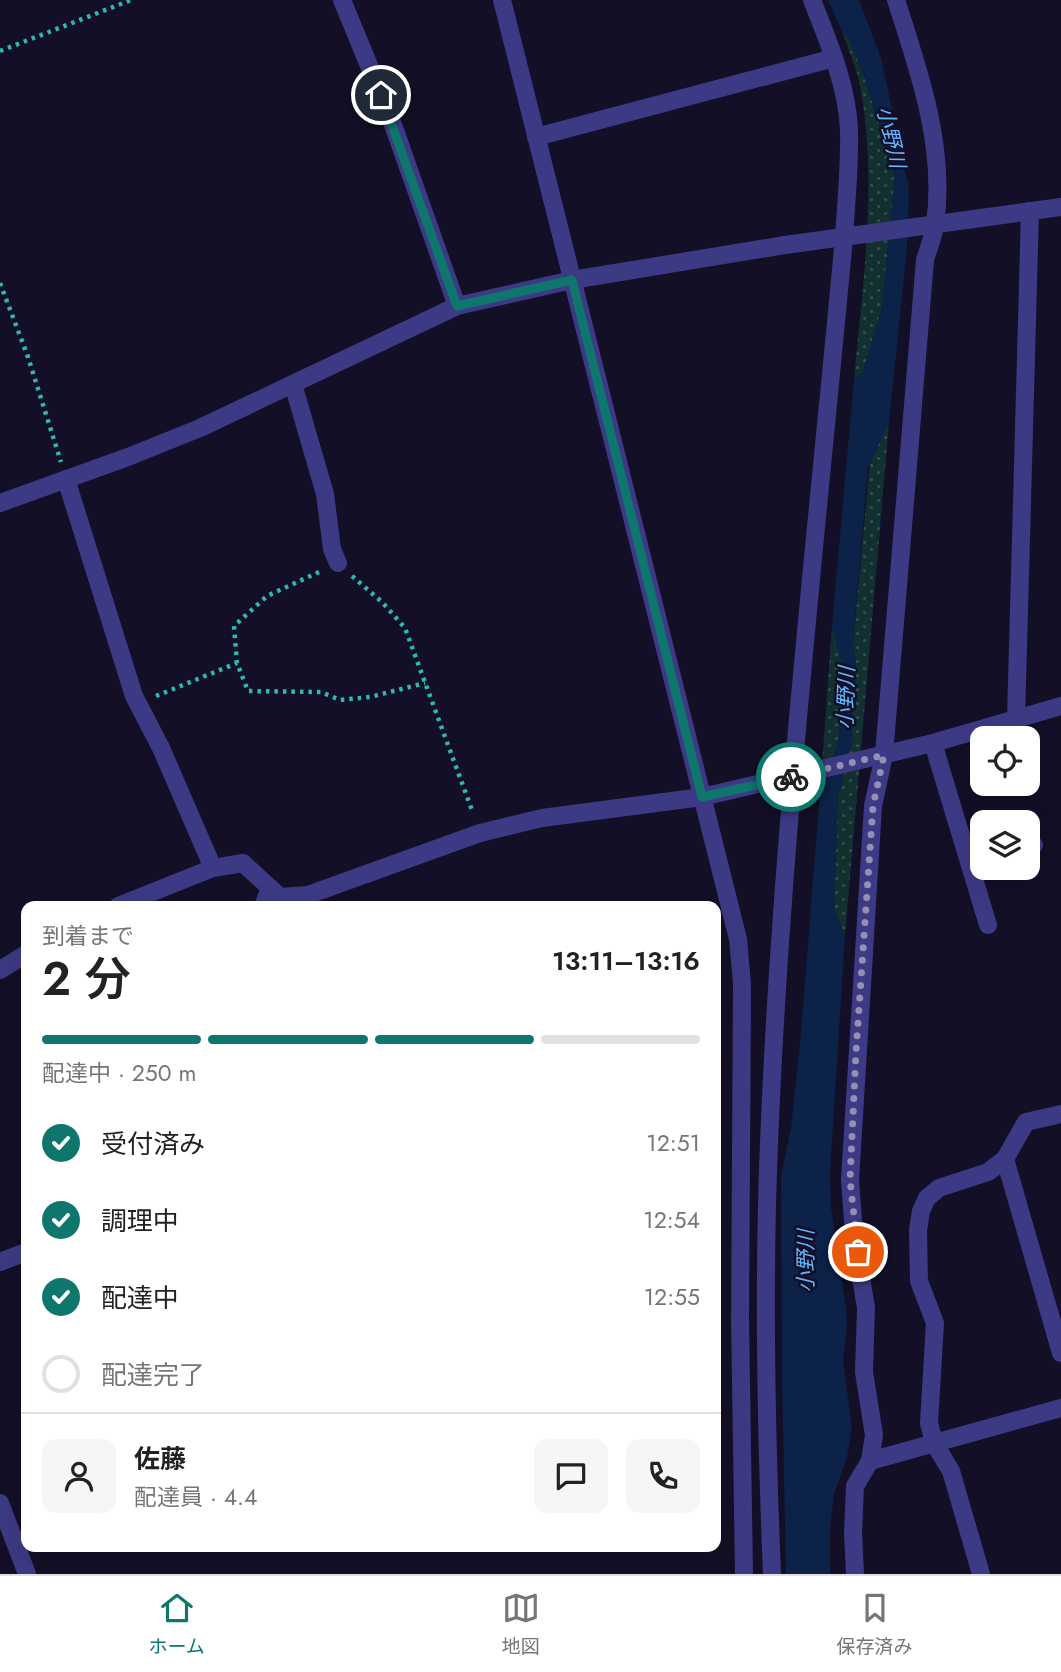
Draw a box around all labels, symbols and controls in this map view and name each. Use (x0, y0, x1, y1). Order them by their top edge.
pin (351, 65, 411, 125)
icon: home (362, 76, 400, 114)
water label: 小野川 (869, 103, 913, 173)
water label: 小野川 (830, 664, 862, 730)
map controls (970, 726, 1040, 880)
button: locate (970, 726, 1040, 796)
courier (756, 742, 826, 812)
icon: bike (772, 758, 810, 796)
button: layers (970, 810, 1040, 880)
text: 到着まで (42, 919, 134, 953)
text: 13:11–13:16 (552, 942, 700, 980)
text: 2 分 (42, 946, 131, 1012)
text: 配達中 · 250 m (42, 1056, 196, 1090)
icon: check (42, 1124, 80, 1162)
text: 受付済み (101, 1125, 205, 1163)
text: 12:51 (646, 1126, 700, 1160)
icon: check (42, 1201, 80, 1239)
text: 調理中 (101, 1202, 179, 1240)
text: 12:54 (643, 1203, 700, 1237)
pin (828, 1222, 888, 1282)
water label: 小野川 (791, 1228, 821, 1293)
icon: bag (839, 1233, 877, 1271)
icon: check (42, 1278, 80, 1316)
text: 配達中 (101, 1279, 179, 1317)
text: 12:55 (644, 1280, 700, 1314)
text: 配達完了 (101, 1356, 205, 1394)
button: person (42, 1439, 116, 1513)
button: chat (534, 1439, 608, 1513)
button: phone (626, 1439, 700, 1513)
text: 佐藤 (134, 1440, 186, 1478)
text: 配達員 · 4.4 (134, 1480, 257, 1514)
tab: ホーム (148, 1589, 205, 1660)
tab: 地図 (502, 1589, 540, 1660)
tab: 保存済み (837, 1589, 913, 1660)

